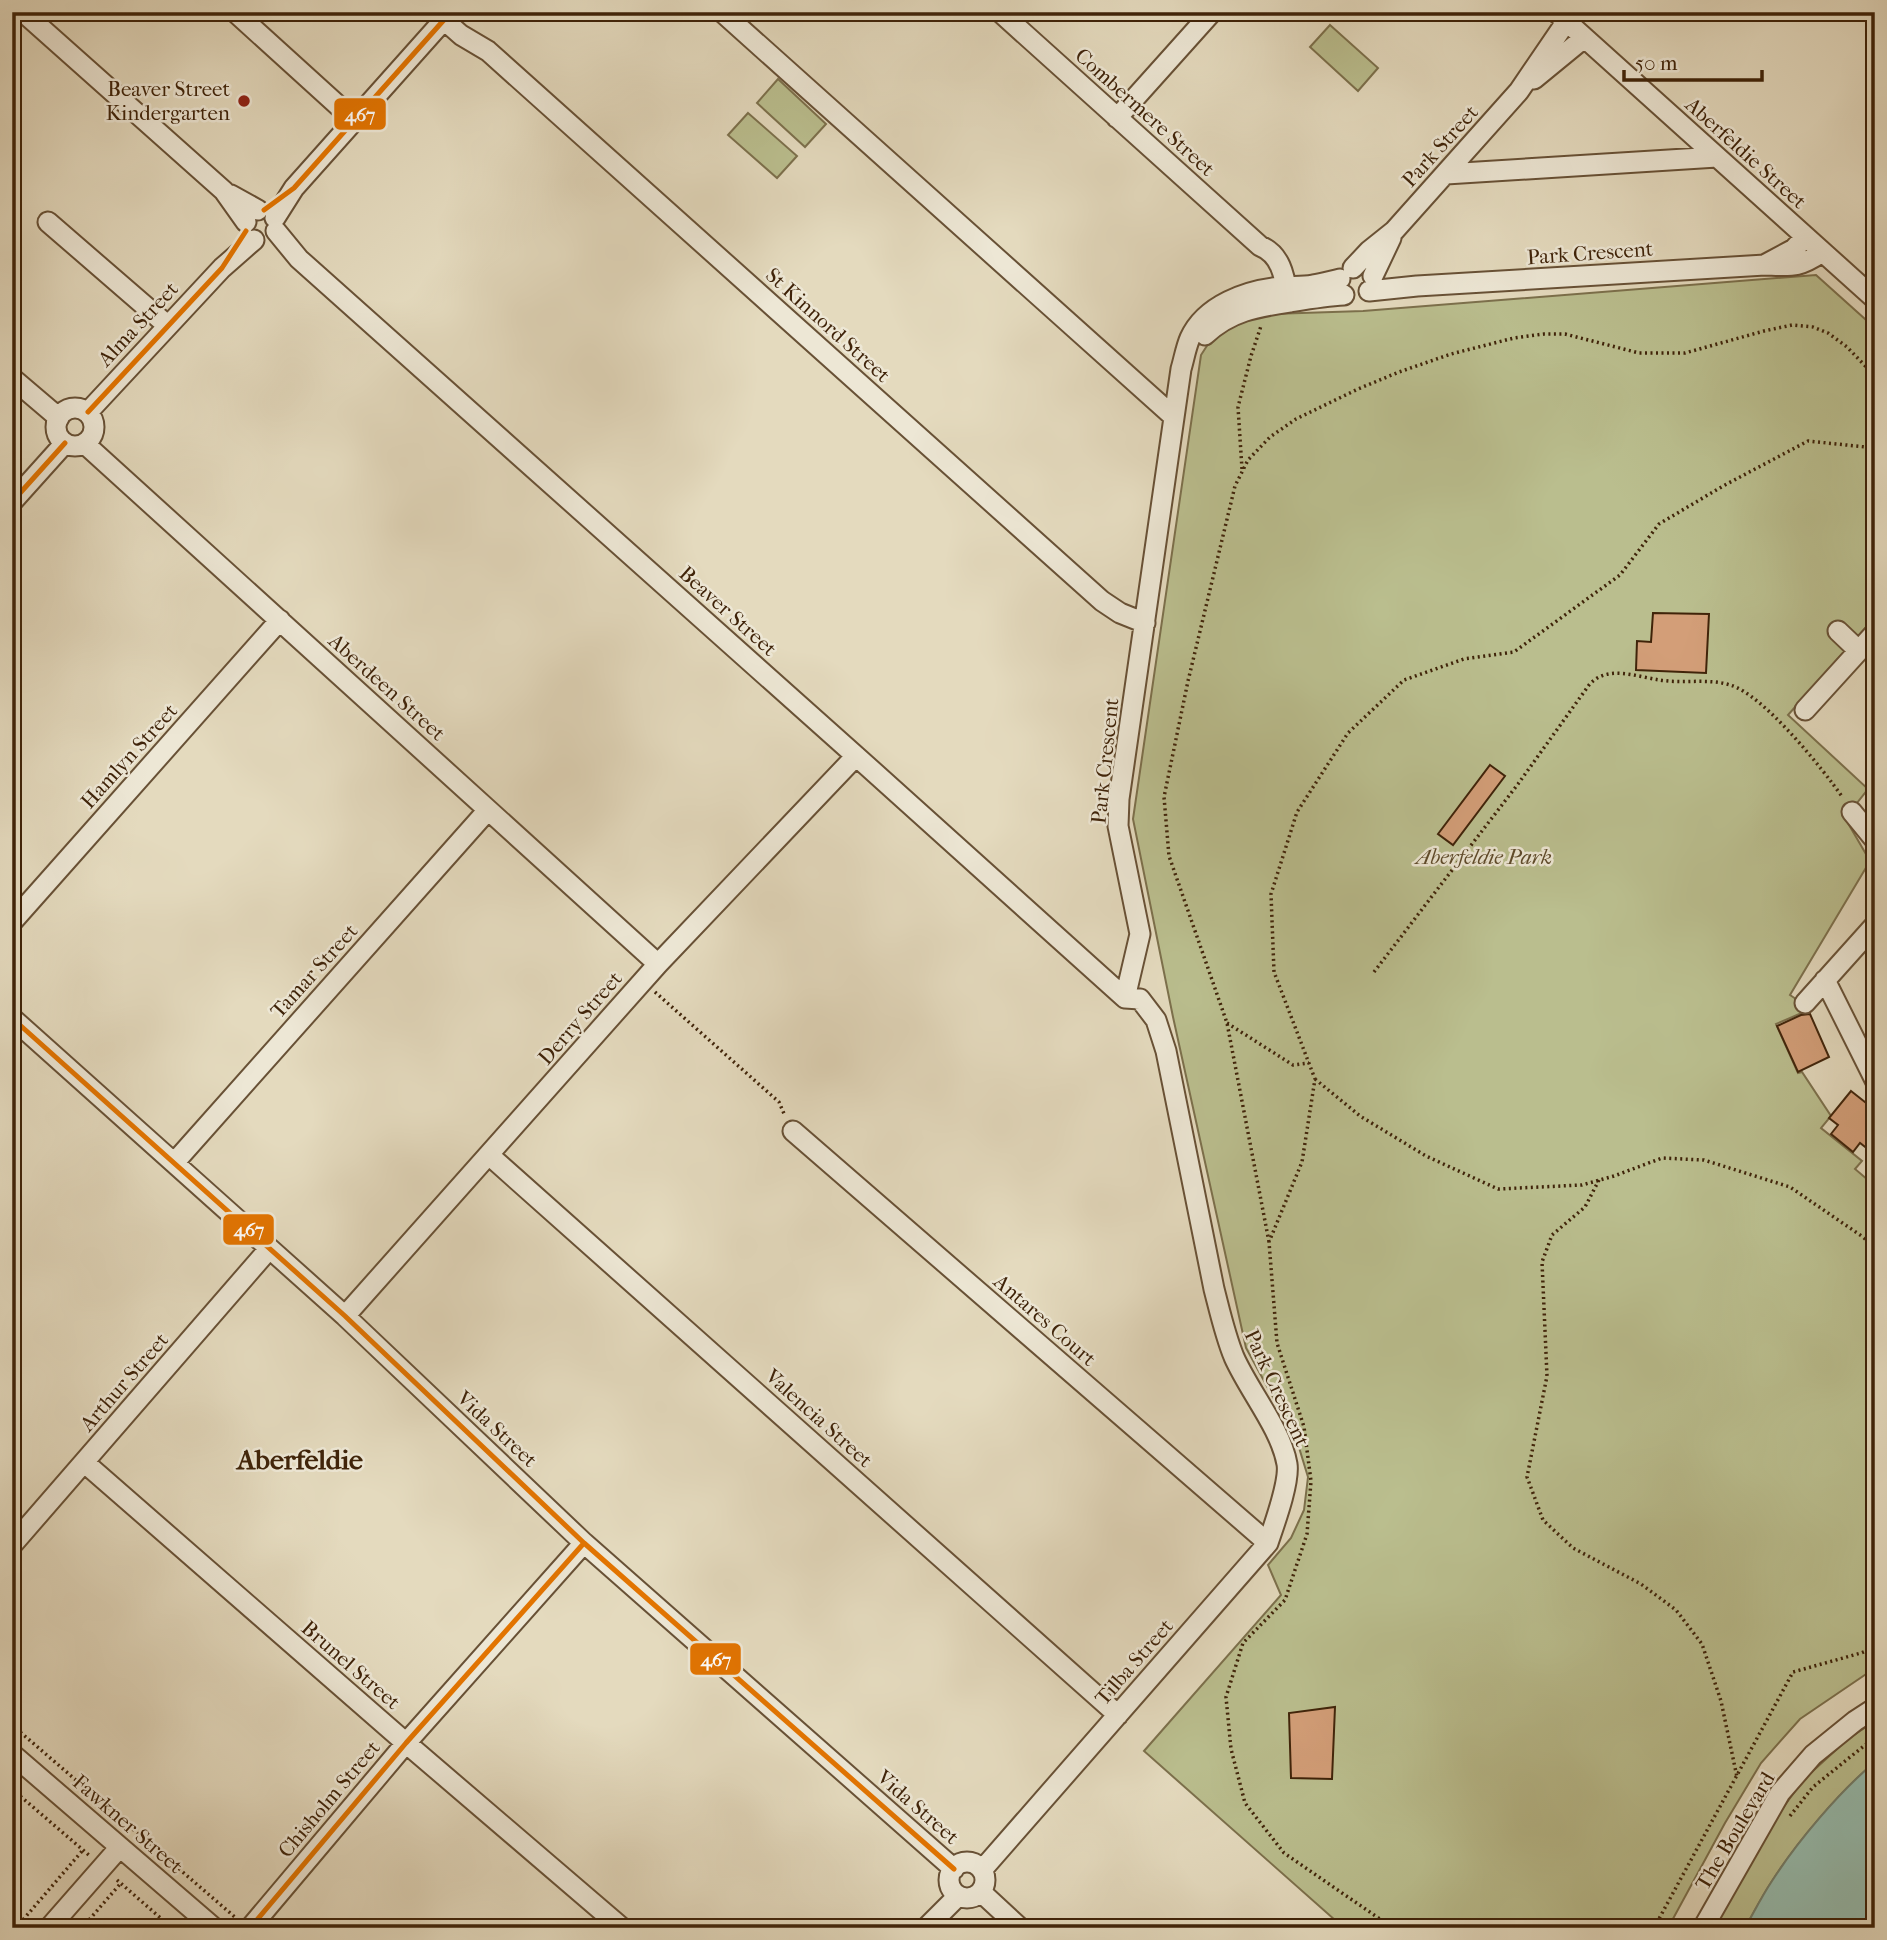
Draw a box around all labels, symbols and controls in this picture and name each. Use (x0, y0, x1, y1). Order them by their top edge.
scale bar (1624, 38, 1763, 82)
street label: Combermere Street (1070, 43, 1220, 181)
text: 50 m (1635, 51, 1678, 75)
place label: Beaver Street Kindergarten (106, 77, 231, 125)
street label: Aberfeldie Street (1680, 92, 1812, 214)
marker: Beaver Street Kindergarten (236, 93, 252, 109)
line badge: 467 (333, 97, 387, 131)
street label: Park Street (1397, 100, 1483, 192)
text: 467 (344, 104, 375, 126)
street label: Park Crescent (1526, 237, 1654, 269)
street label: St Kinnord Street (761, 263, 896, 387)
street label: Alma Street (92, 276, 183, 372)
street label: Beaver Street (674, 561, 782, 661)
street label: Aberdeen Street (323, 628, 450, 746)
street label: Park Crescent (1086, 696, 1124, 825)
street label: Hamlyn Street (76, 698, 183, 813)
park label: Aberfeldie Park (1413, 845, 1552, 869)
street label: Tamar Street (266, 919, 363, 1023)
street label: Derry Street (533, 966, 627, 1069)
line badge: 467 (222, 1213, 275, 1246)
text: 467 (233, 1219, 264, 1241)
street label: Antares Court (988, 1269, 1101, 1371)
street label: Park Crescent (1239, 1326, 1315, 1451)
street label: Arthur Street (74, 1328, 174, 1437)
street label: Valencia Street (760, 1363, 878, 1473)
street label: Vida Street (451, 1385, 542, 1472)
district label: Aberfeldie (235, 1443, 363, 1476)
street label: Tilba Street (1090, 1614, 1178, 1710)
street label: Brunel Street (297, 1616, 406, 1715)
line badge: 467 (689, 1642, 742, 1676)
text: 467 (700, 1649, 731, 1671)
street label: Chisholm Street (273, 1735, 385, 1862)
street label: Vida Street (871, 1764, 964, 1849)
street label: The Boulevard (1690, 1767, 1780, 1894)
street label: Fawkner Street (68, 1770, 188, 1879)

